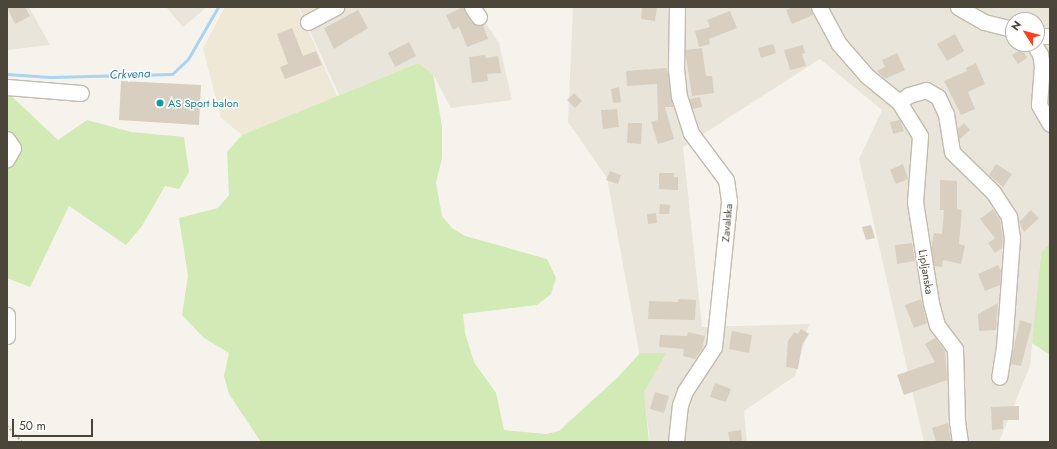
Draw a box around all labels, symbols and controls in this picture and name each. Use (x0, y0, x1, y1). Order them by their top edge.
north arrow (1005, 12, 1045, 52)
text: N (1007, 17, 1025, 34)
water label: Crkvena (109, 67, 151, 83)
place label: AS Sport balon (168, 96, 238, 110)
marker: AS Sport balon (155, 98, 165, 108)
street label: Zavalska (719, 203, 735, 243)
street label: Lipljanska (916, 249, 936, 295)
scale bar (14, 411, 95, 437)
text: 50 m (19, 417, 46, 435)

